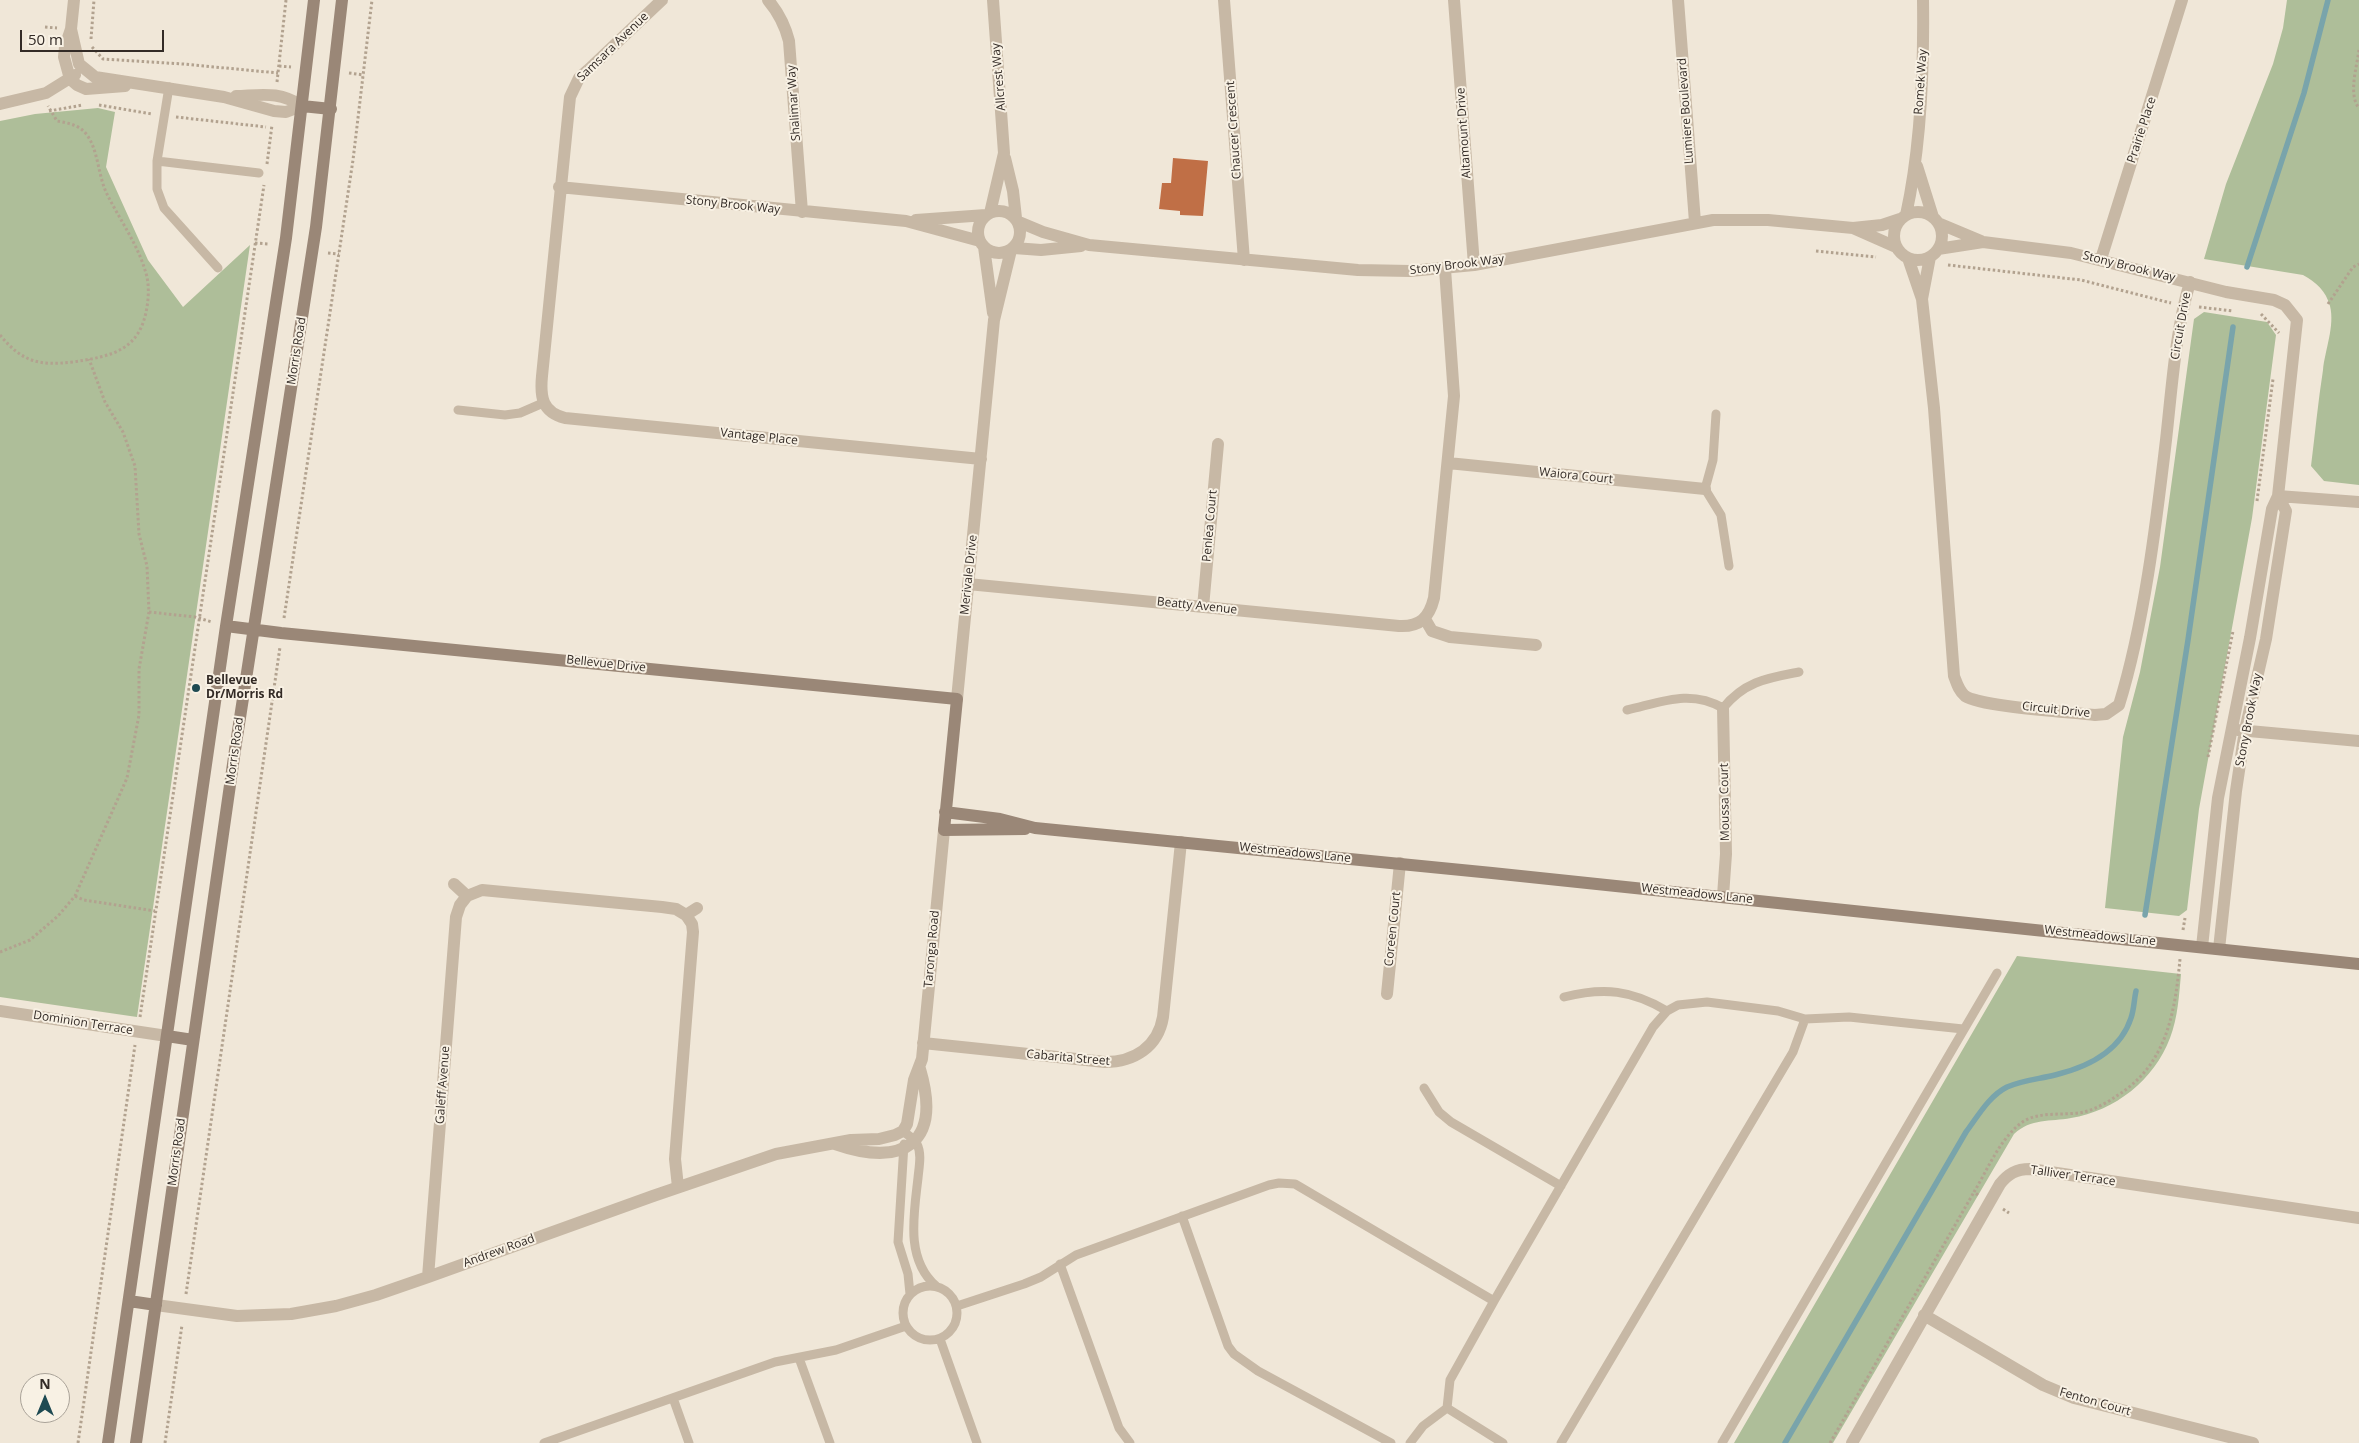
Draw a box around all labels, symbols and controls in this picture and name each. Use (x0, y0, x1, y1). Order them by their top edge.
street label: Samsara Avenue (574, 9, 652, 85)
scale bar (22, 20, 166, 52)
text: 50 m (28, 29, 63, 49)
street label: Allcrest Way (989, 43, 1009, 111)
street label: Romek Way (1912, 49, 1930, 115)
street label: Lumiere Boulevard (1675, 57, 1697, 165)
street label: Shalimar Way (784, 64, 804, 142)
street label: Chaucer Crescent (1223, 80, 1245, 180)
street label: Altamount Drive (1454, 87, 1474, 179)
street label: Prairie Place (2124, 95, 2160, 165)
street label: Stony Brook Way (685, 193, 781, 217)
street label: Stony Brook Way (2081, 249, 2177, 285)
street label: Stony Brook Way (1409, 252, 1505, 278)
street label: Circuit Drive (2168, 291, 2194, 361)
street label: Morris Road (285, 316, 309, 386)
street label: Vantage Place (720, 426, 798, 448)
street label: Waiora Court (1538, 465, 1614, 487)
street label: Penlea Court (1200, 489, 1220, 563)
street label: Merivale Drive (958, 534, 980, 616)
street label: Beatty Avenue (1156, 595, 1238, 617)
street label: Bellevue Drive (566, 653, 646, 675)
street label: Stony Brook Way (2233, 672, 2265, 768)
place label: Bellevue Dr/Morris Rd (206, 674, 283, 702)
marker: Bellevue Dr/Morris Rd (190, 682, 202, 694)
street label: Circuit Drive (2021, 699, 2091, 721)
street label: Morris Road (223, 716, 247, 786)
street label: Moussa Court (1717, 763, 1733, 841)
street label: Westmeadows Lane (1239, 840, 1351, 866)
street label: Westmeadows Lane (1641, 881, 1753, 907)
street label: Coreen Court (1382, 891, 1404, 967)
street label: Taronga Road (921, 910, 943, 988)
street label: Westmeadows Lane (2044, 923, 2156, 949)
street label: Dominion Terrace (32, 1008, 134, 1038)
street label: Galeff Avenue (433, 1046, 453, 1124)
street label: Cabarita Street (1026, 1047, 1110, 1069)
street label: Morris Road (165, 1117, 189, 1187)
street label: Talliver Terrace (2030, 1163, 2116, 1189)
street label: Andrew Road (461, 1231, 537, 1271)
north arrow (20, 1373, 70, 1423)
text: N (39, 1374, 51, 1393)
street label: Fenton Court (2058, 1385, 2132, 1419)

